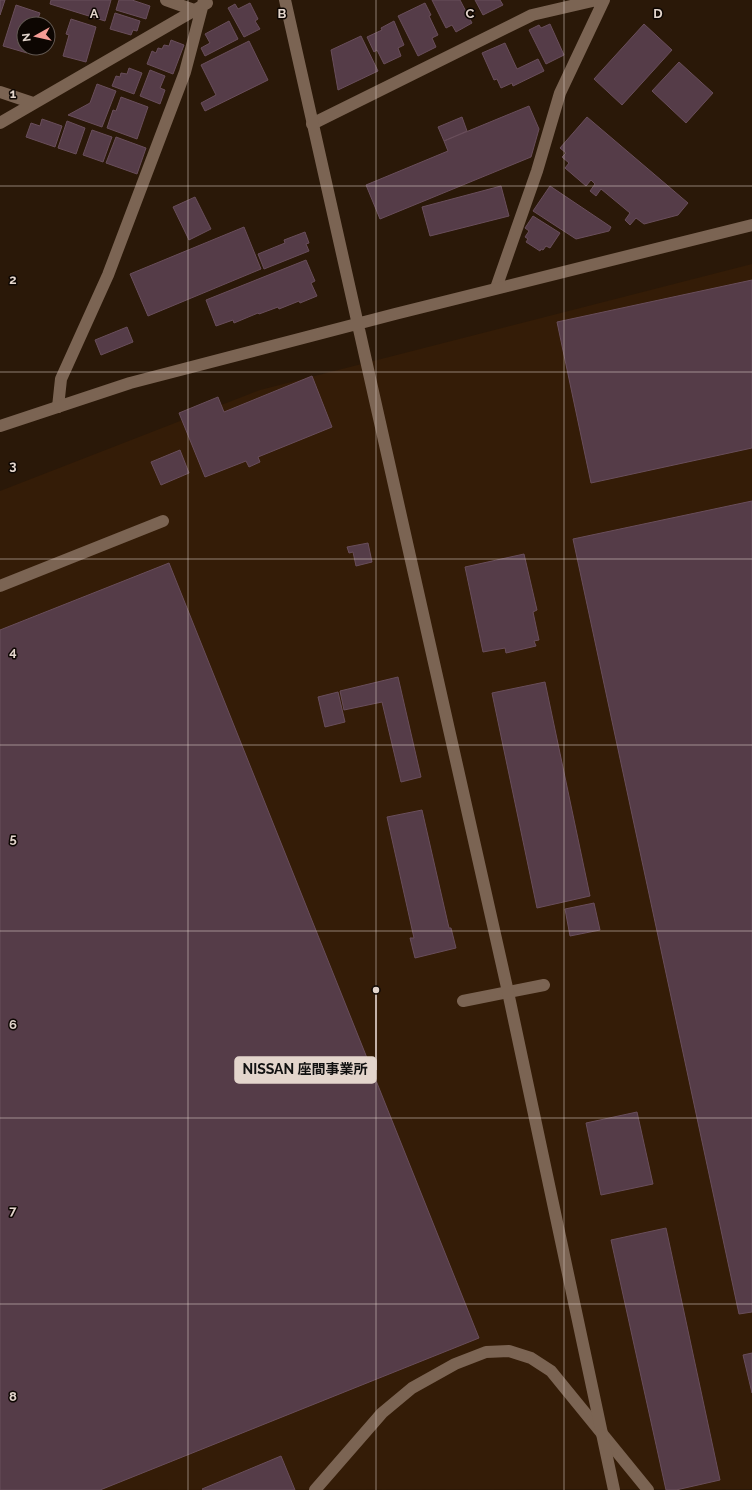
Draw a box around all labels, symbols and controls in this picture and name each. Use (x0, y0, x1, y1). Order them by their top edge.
text: A (90, 6, 99, 21)
text: B (278, 6, 287, 21)
text: C (466, 6, 475, 21)
text: D (653, 6, 663, 21)
north arrow (16, 16, 56, 56)
text: N (20, 32, 34, 42)
text: 1 (10, 86, 17, 101)
text: 2 (9, 272, 17, 287)
text: 3 (9, 458, 17, 473)
text: 4 (9, 644, 17, 659)
text: 5 (9, 831, 17, 846)
text: 6 (9, 1017, 17, 1032)
callout: NISSAN 座間事業所 (235, 1057, 376, 1083)
text: NISSAN 座間事業所 (242, 1061, 368, 1077)
text: 7 (9, 1203, 17, 1218)
text: 8 (9, 1389, 17, 1404)

